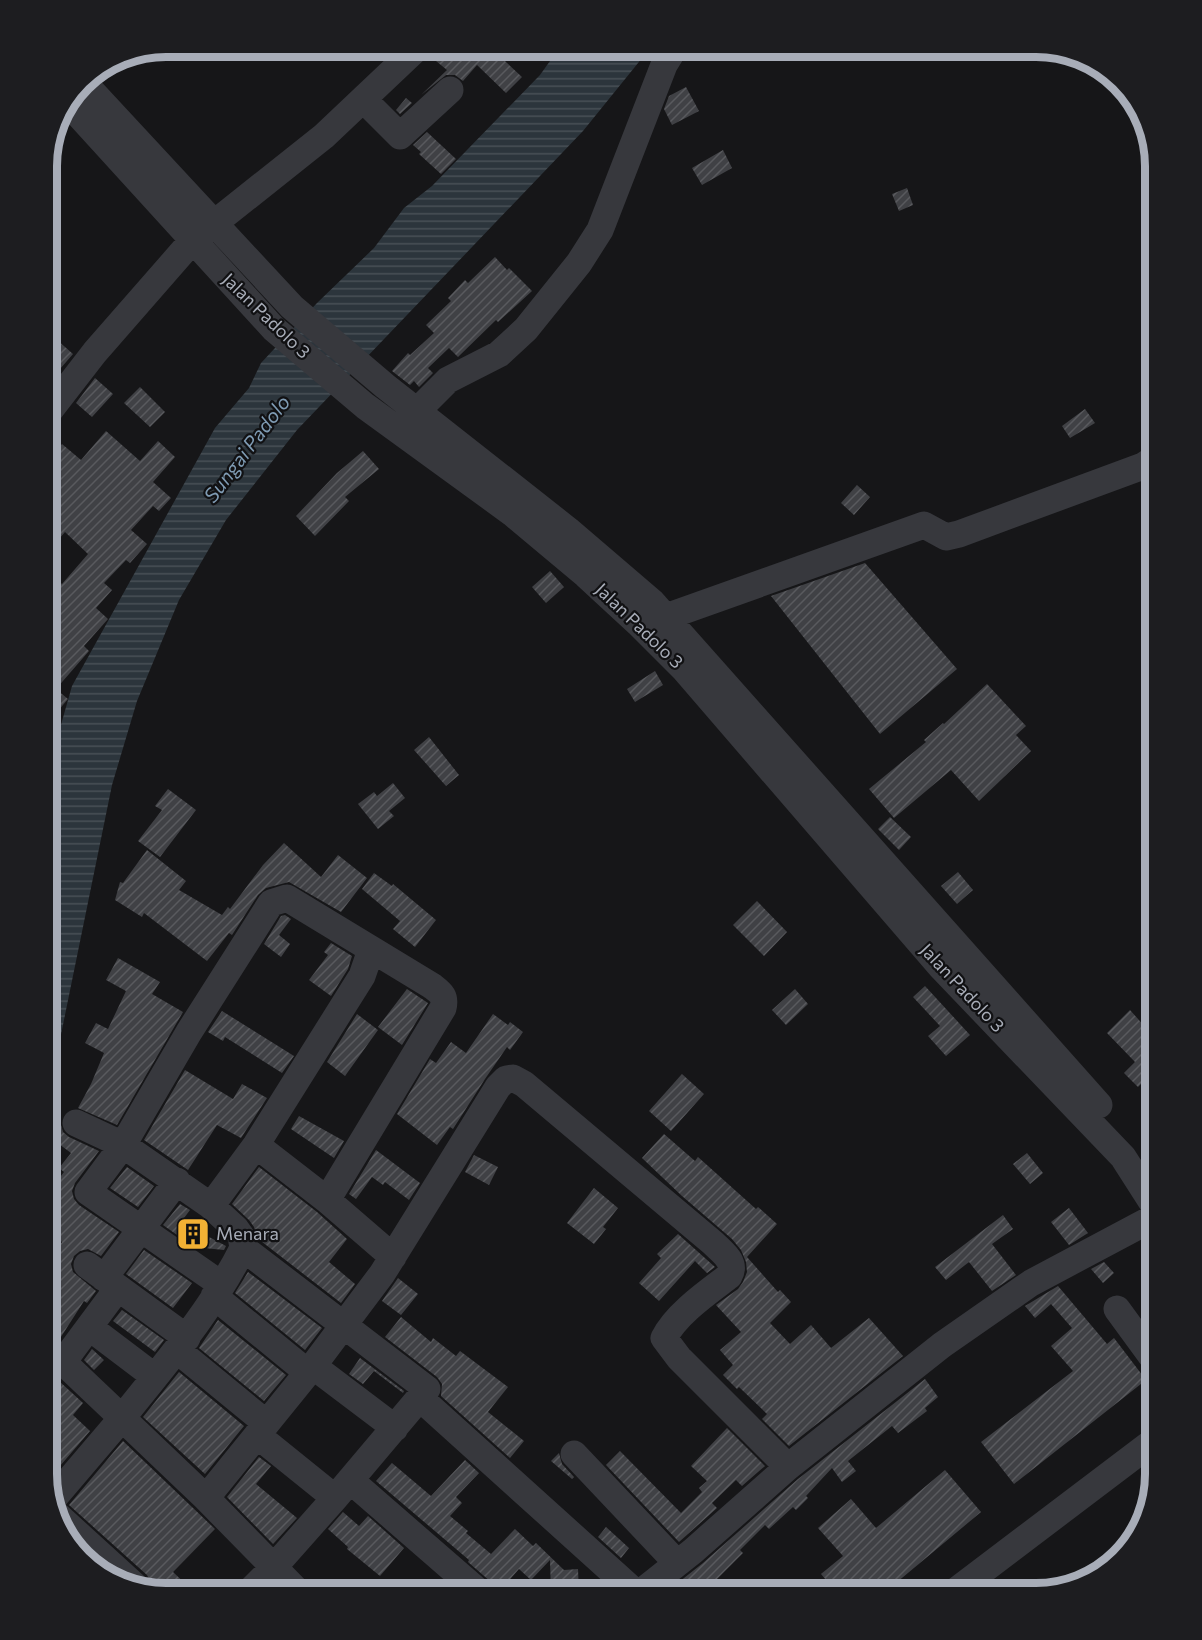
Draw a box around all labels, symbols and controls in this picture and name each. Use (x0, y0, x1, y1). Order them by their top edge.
street label: Jalan Padolo 3 (218, 268, 315, 363)
water label: Sungai Padolo (198, 390, 294, 507)
street label: Jalan Padolo 3 (591, 578, 688, 673)
street label: Jalan Padolo 3 (916, 938, 1009, 1036)
building icon: Menara (175, 1216, 211, 1252)
place label: Menara (216, 1222, 279, 1244)

